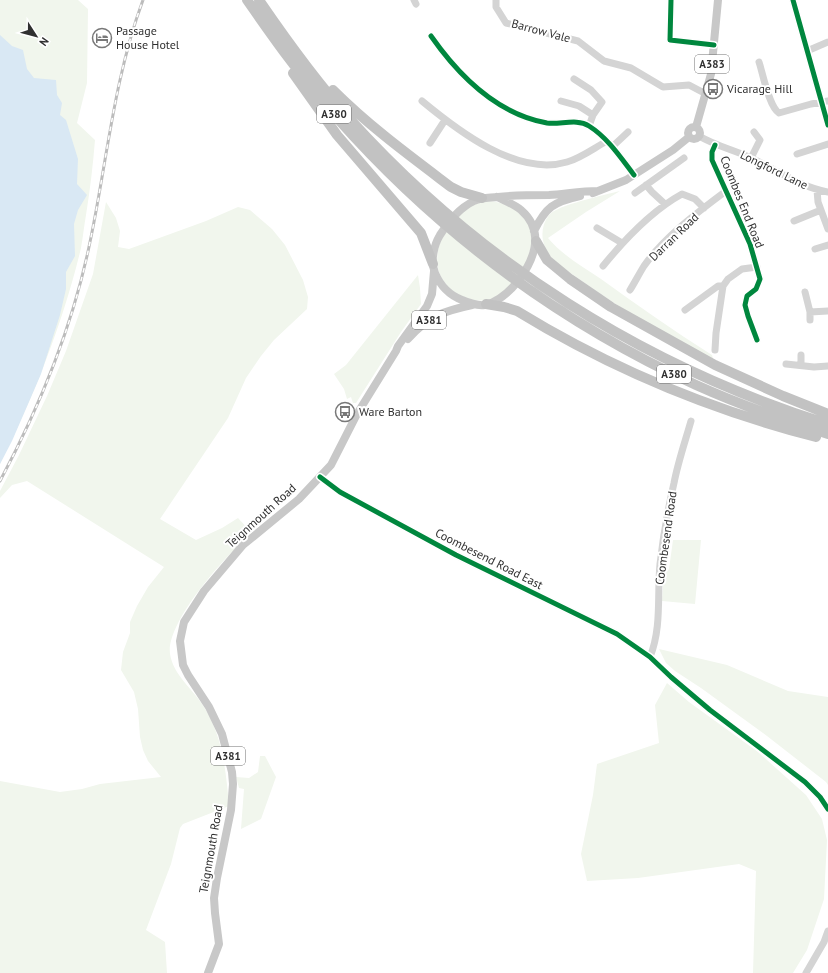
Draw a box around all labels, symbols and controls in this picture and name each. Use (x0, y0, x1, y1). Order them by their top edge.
street label: Barrow Vale (510, 15, 572, 46)
north arrow (16, 16, 56, 56)
place label: Passage House Hotel (116, 23, 180, 52)
hotel icon: Passage House Hotel (91, 27, 113, 49)
text: N (36, 35, 52, 49)
road number: A383 (695, 55, 729, 73)
bus stop icon: Vicarage Hill (702, 78, 724, 100)
place label: Vicarage Hill (726, 81, 793, 96)
road number: A380 (317, 105, 351, 123)
street label: Longford Lane (738, 147, 810, 192)
street label: Coombes End Road (717, 154, 768, 250)
street label: Darran Road (646, 209, 702, 264)
road number: A381 (412, 311, 446, 329)
road number: A380 (657, 365, 691, 383)
bus stop icon: Ware Barton (334, 401, 356, 423)
place label: Ware Barton (359, 404, 422, 419)
street label: Teignmouth Road (222, 480, 299, 551)
street label: Coombesend Road (652, 490, 680, 586)
street label: Coombesend Road East (433, 525, 546, 592)
road number: A381 (211, 747, 245, 765)
street label: Teignmouth Road (195, 804, 226, 894)

